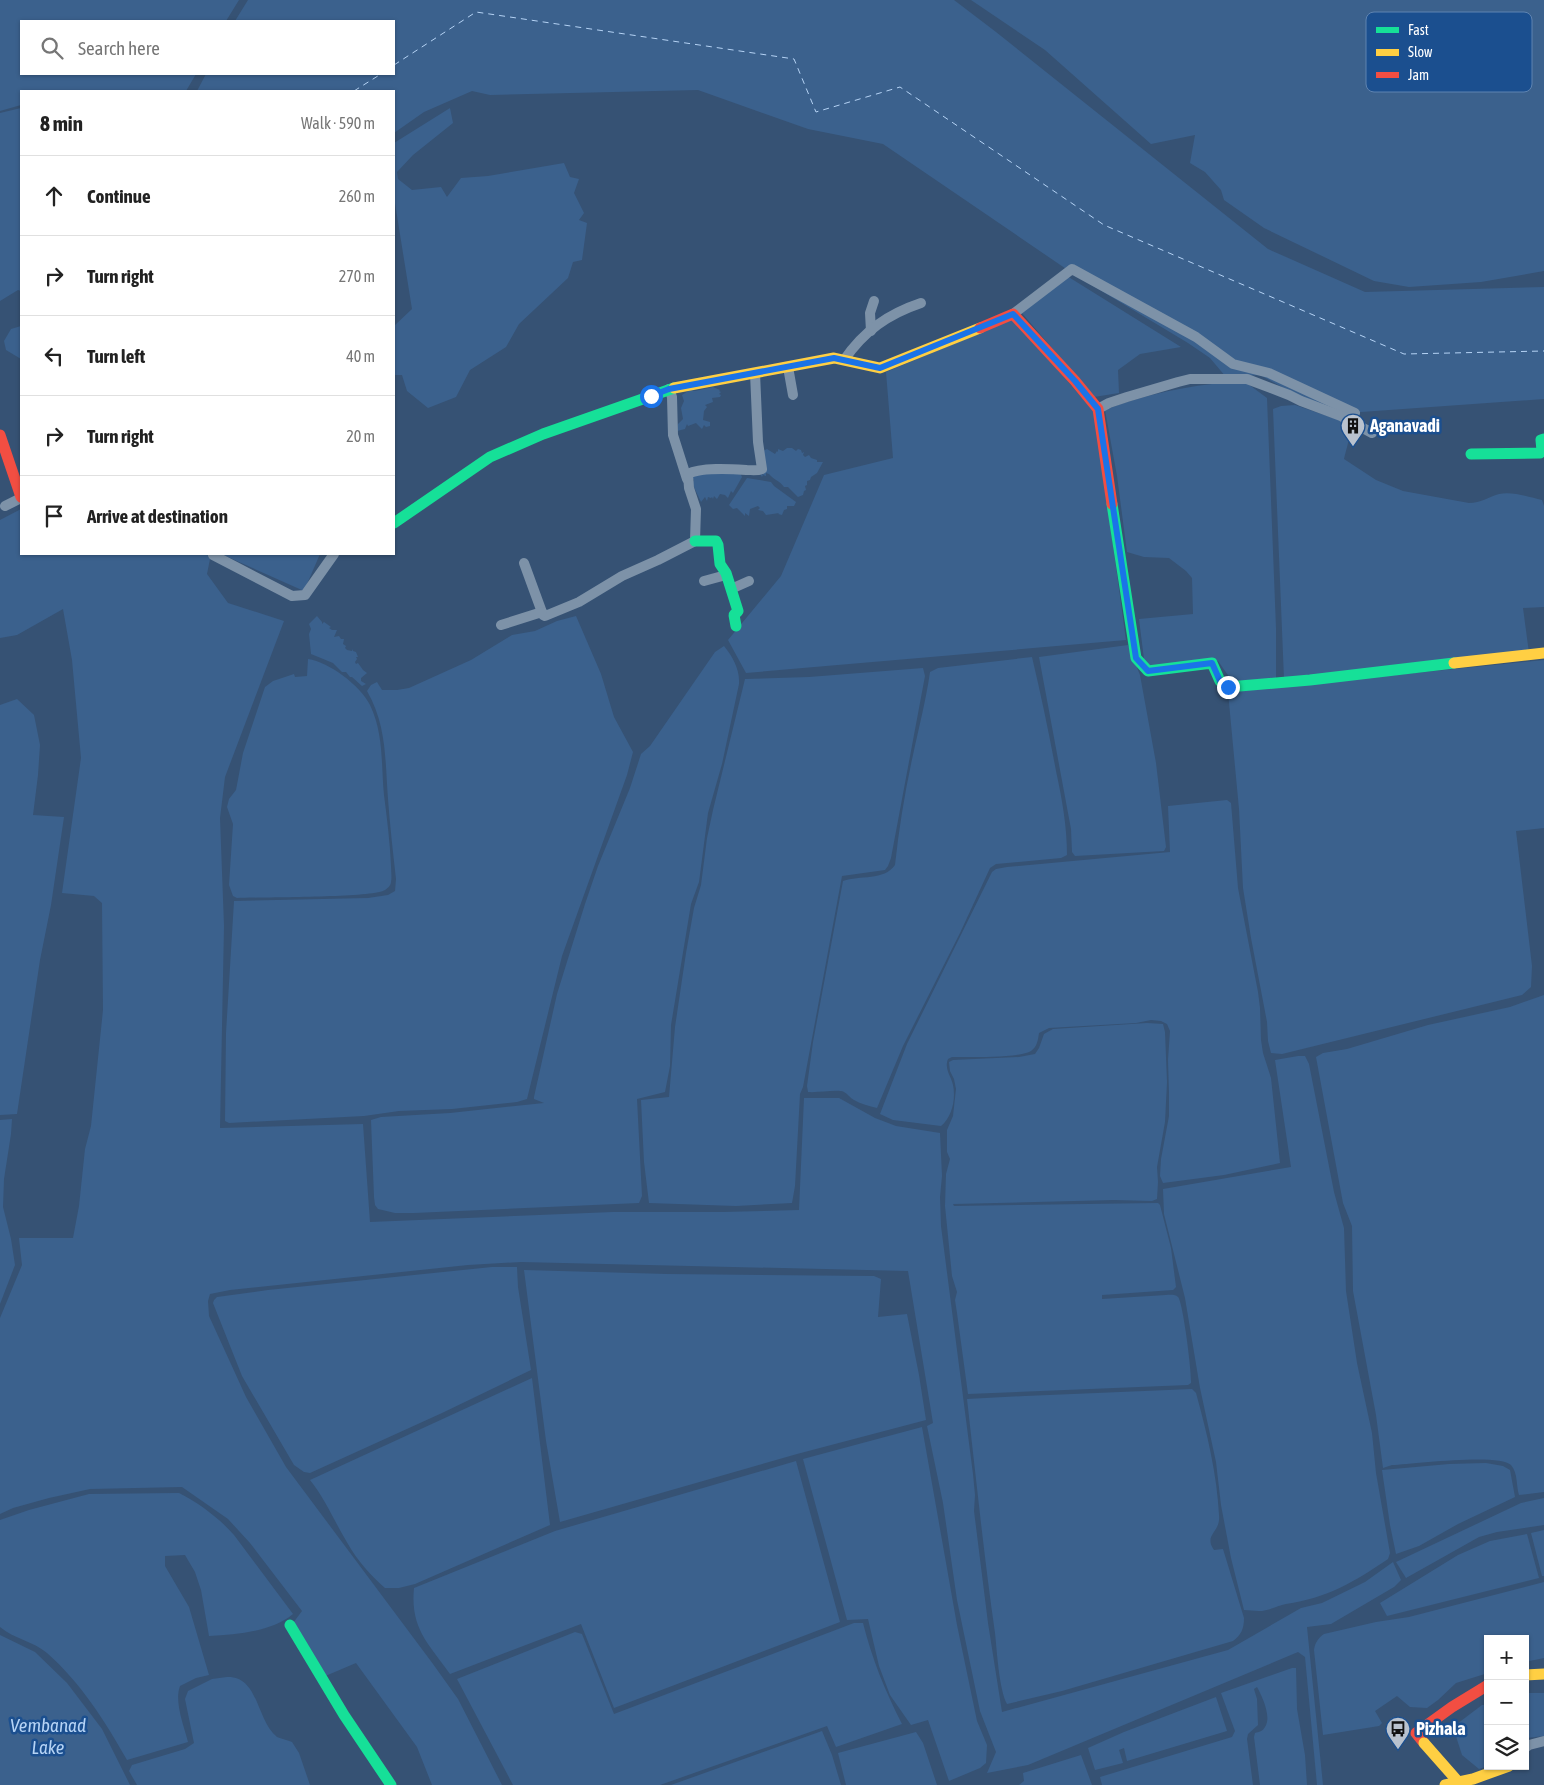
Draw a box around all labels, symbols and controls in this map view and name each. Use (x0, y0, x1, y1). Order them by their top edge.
legend (1366, 12, 1532, 92)
search box (20, 20, 395, 75)
text: Fast (1408, 22, 1429, 38)
icon: search (38, 34, 66, 62)
text: Search here (78, 37, 160, 59)
text: Slow (1408, 44, 1433, 60)
text: Jam (1408, 67, 1429, 83)
text: 8 min (40, 111, 83, 135)
text: Walk · 590 m (301, 114, 375, 132)
icon: ahead (40, 182, 68, 210)
text: Continue (87, 185, 151, 207)
text: 260 m (339, 187, 375, 205)
icon: right (40, 262, 68, 290)
text: Turn right (87, 265, 154, 287)
text: 270 m (339, 267, 375, 285)
icon: left (40, 342, 68, 370)
text: Turn left (87, 345, 145, 367)
text: 40 m (346, 347, 375, 365)
route start (640, 385, 663, 408)
building icon: Aganavadi (1340, 413, 1366, 447)
place label: Aganavadi (1369, 415, 1440, 436)
icon: right (40, 422, 68, 450)
text: Turn right (87, 425, 154, 447)
text: 20 m (346, 427, 375, 445)
icon: arrive (40, 502, 68, 530)
text: Arrive at destination (87, 505, 228, 527)
route end (1217, 676, 1240, 699)
map controls (1484, 1635, 1529, 1770)
button: + (1484, 1635, 1529, 1680)
button: − (1484, 1680, 1529, 1725)
water label: Vembanad Lake (10, 1714, 86, 1758)
bus stop icon: Pizhala (1385, 1716, 1411, 1750)
place label: Pizhala (1416, 1718, 1466, 1739)
button: layers (1484, 1725, 1529, 1770)

